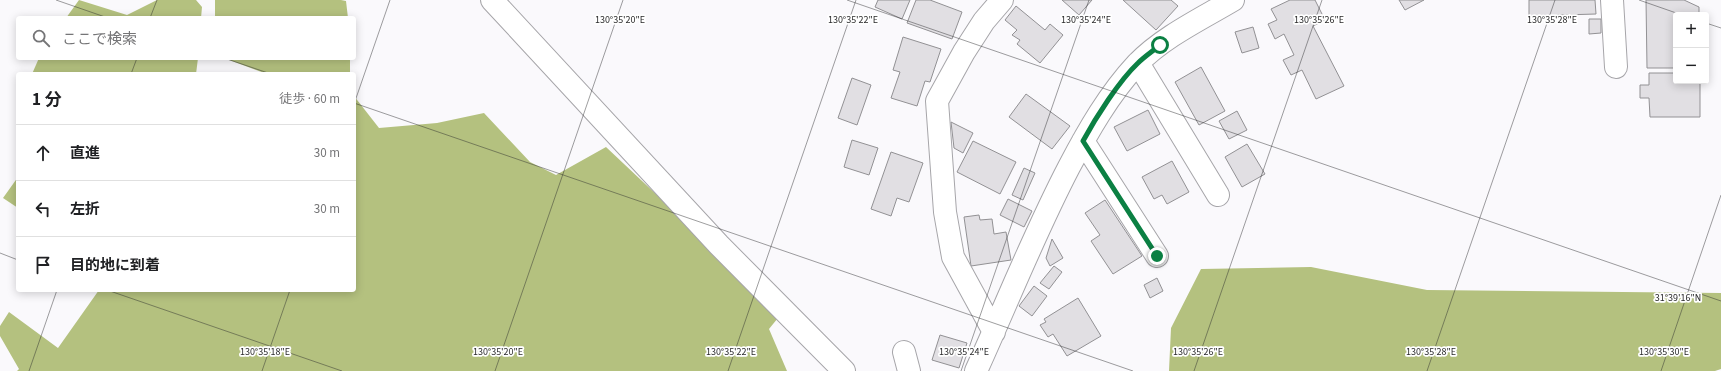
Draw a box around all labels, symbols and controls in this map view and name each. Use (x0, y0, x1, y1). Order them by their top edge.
map controls (1673, 12, 1709, 84)
button: + (1673, 12, 1709, 48)
text: 130°35'20"E (595, 13, 645, 27)
text: 130°35'22"E (828, 13, 878, 27)
text: 130°35'24"E (1061, 13, 1111, 27)
text: 130°35'26"E (1294, 13, 1344, 27)
text: 130°35'28"E (1527, 13, 1577, 27)
search box (16, 16, 356, 60)
icon: search (30, 27, 52, 49)
text: ここで検索 (62, 29, 137, 50)
route start (1151, 36, 1169, 54)
button: − (1673, 48, 1709, 84)
text: 1 分 (32, 88, 61, 112)
text: 徒歩 · 60 m (279, 90, 340, 108)
icon: ahead (32, 142, 54, 164)
text: 直進 (70, 143, 100, 164)
text: 30 m (314, 144, 340, 162)
icon: left (32, 198, 54, 220)
text: 左折 (70, 199, 100, 220)
text: 30 m (314, 200, 340, 218)
route end (1148, 247, 1166, 265)
icon: arrive (32, 254, 54, 276)
text: 目的地に到着 (70, 255, 160, 276)
text: 31°39'16"N (1655, 291, 1701, 305)
text: 130°35'18"E (240, 345, 290, 359)
text: 130°35'20"E (473, 345, 523, 359)
text: 130°35'22"E (706, 345, 756, 359)
text: 130°35'24"E (939, 345, 989, 359)
text: 130°35'26"E (1173, 345, 1223, 359)
text: 130°35'28"E (1406, 345, 1456, 359)
text: 130°35'30"E (1639, 345, 1689, 359)

